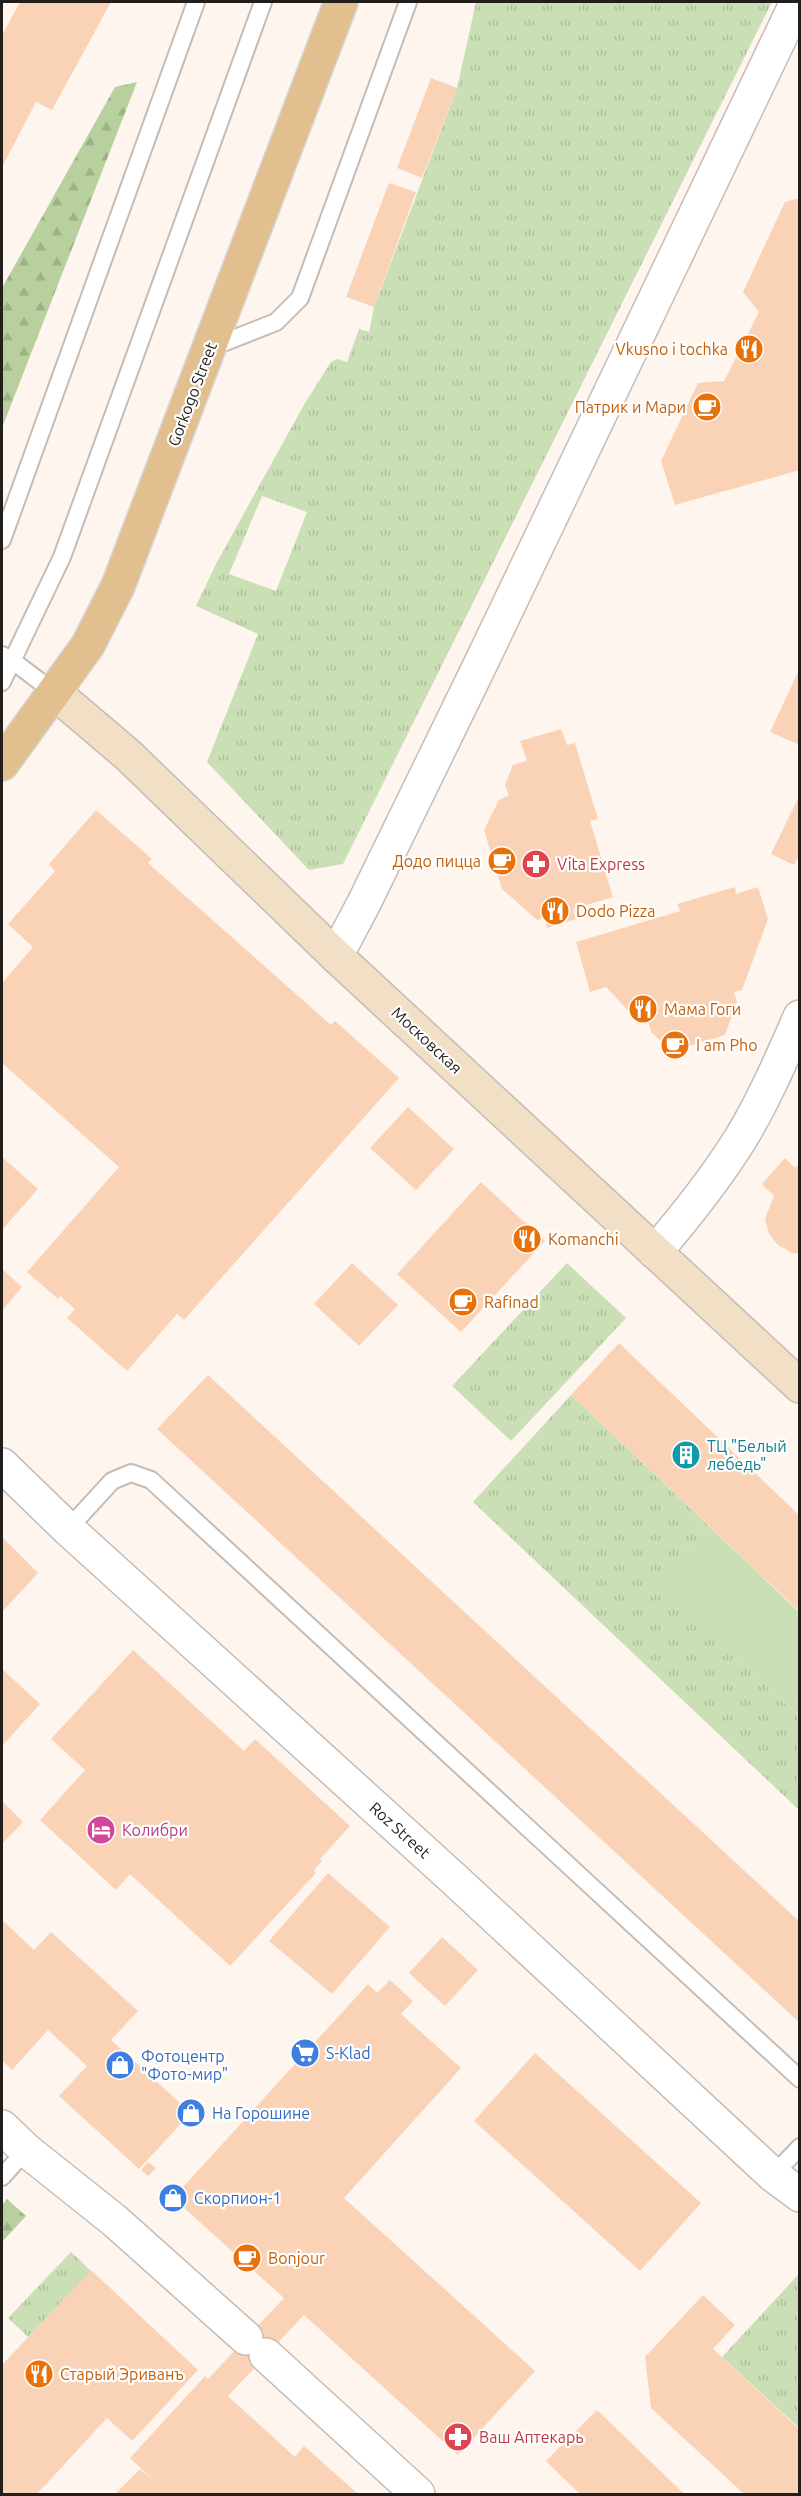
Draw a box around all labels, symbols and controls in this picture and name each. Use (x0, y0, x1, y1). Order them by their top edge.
restaurant icon: Vkusno i tochka (733, 333, 765, 365)
street label: Gorkogo Street (164, 339, 220, 449)
place label: Vkusno i tochka (616, 340, 728, 358)
cafe icon: Патрик и Мари (691, 391, 723, 423)
place label: Патрик и Мари (575, 398, 686, 416)
cafe icon: Додо пицца (486, 845, 518, 877)
pharmacy icon: Vita Express (520, 848, 552, 880)
place label: Додо пицца (393, 852, 481, 870)
place label: Vita Express (557, 855, 645, 873)
restaurant icon: Dodo Pizza (539, 895, 571, 927)
place label: Dodo Pizza (576, 902, 655, 920)
restaurant icon: Мама Гоги (627, 993, 659, 1025)
place label: Мама Гоги (664, 1000, 741, 1018)
street label: Московская (388, 1003, 466, 1077)
cafe icon: I am Pho (659, 1029, 691, 1061)
place label: I am Pho (696, 1036, 758, 1054)
restaurant icon: Komanchi (511, 1223, 543, 1255)
place label: Komanchi (548, 1230, 619, 1248)
cafe icon: Rafinad (447, 1286, 479, 1318)
place label: Rafinad (484, 1293, 539, 1311)
place label: ТЦ "Белый лебедь" (707, 1437, 787, 1473)
building icon: ТЦ "Белый лебедь" (670, 1439, 702, 1471)
street label: Roz Street (366, 1798, 434, 1862)
hotel icon: Колибри (85, 1814, 117, 1846)
place label: Колибри (122, 1821, 188, 1839)
supermarket icon: S-Klad (289, 2037, 321, 2069)
place label: S-Klad (326, 2044, 371, 2062)
place label: Фотоцентр "Фото-мир" (141, 2047, 228, 2083)
shop icon: Фотоцентр "Фото-мир" (104, 2049, 136, 2081)
shop icon: На Горошине (175, 2097, 207, 2129)
place label: На Горошине (212, 2104, 310, 2122)
shop icon: Скорпион-1 (157, 2182, 189, 2214)
place label: Скорпион-1 (194, 2189, 281, 2207)
cafe icon: Bonjour (231, 2242, 263, 2274)
place label: Bonjour (268, 2249, 325, 2267)
restaurant icon: Старый Эриванъ (23, 2358, 55, 2390)
place label: Старый Эриванъ (60, 2365, 184, 2383)
pharmacy icon: Ваш Аптекарь (442, 2421, 474, 2453)
place label: Ваш Аптекарь (479, 2428, 584, 2446)

